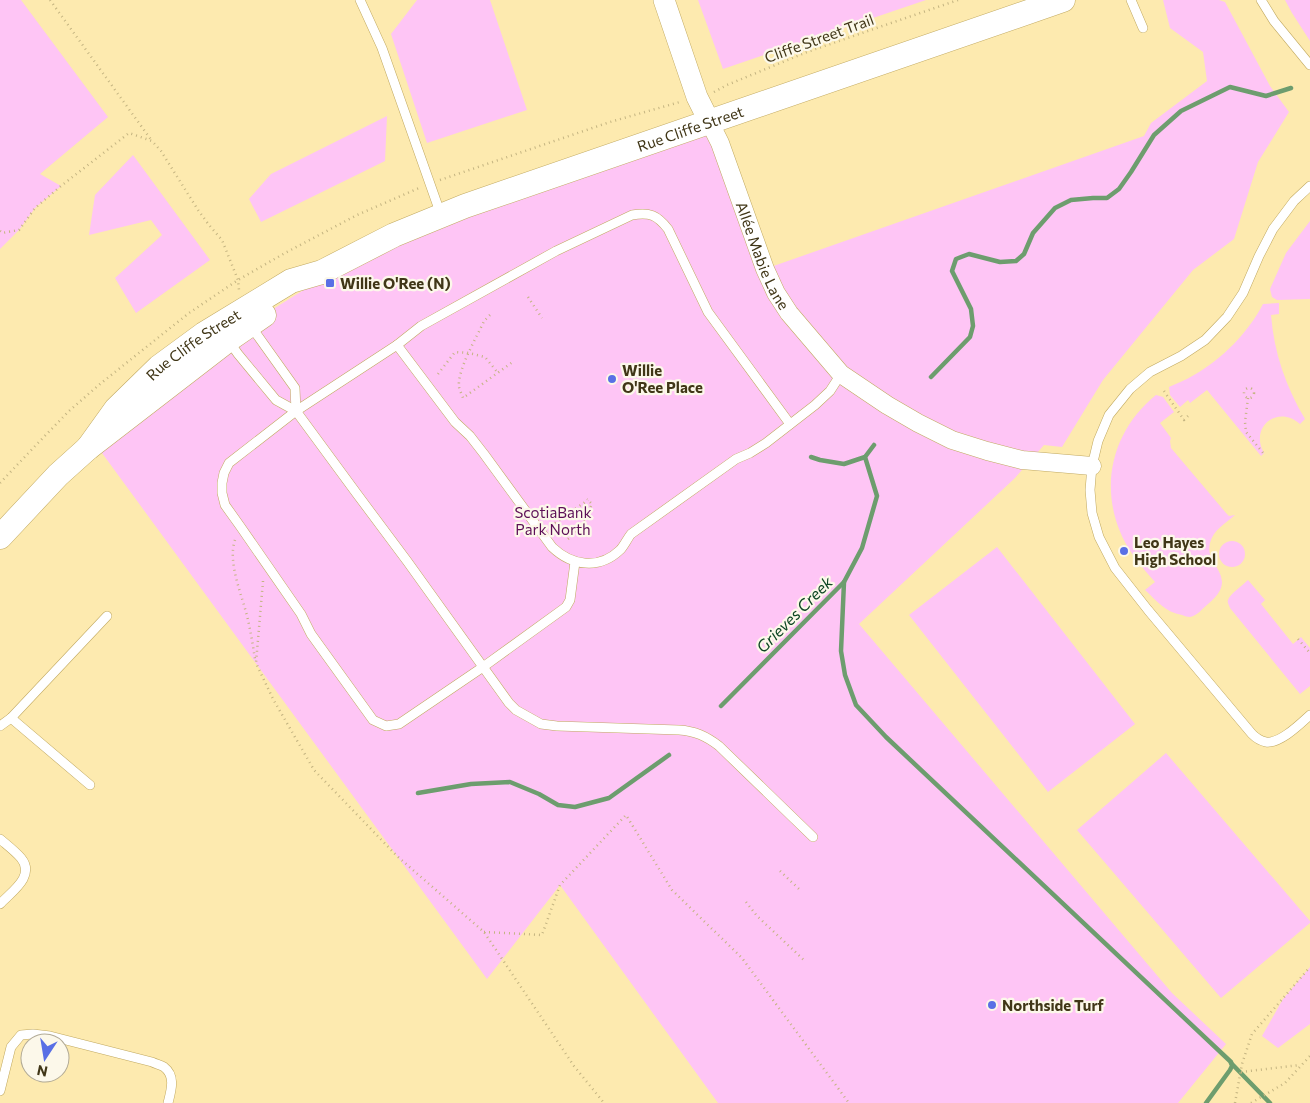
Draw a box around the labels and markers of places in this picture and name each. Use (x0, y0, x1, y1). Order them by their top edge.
place label: Willie O'Ree (N) (340, 274, 451, 292)
marker: Willie O'Ree (N) (324, 277, 336, 289)
place label: Willie O'Ree Place (622, 361, 703, 396)
marker: Willie O'Ree Place (606, 373, 618, 385)
place label: Leo Hayes High School (1134, 533, 1216, 568)
marker: Leo Hayes High School (1118, 545, 1130, 557)
place label: Northside Turf (1002, 996, 1105, 1014)
marker: Northside Turf (986, 999, 998, 1011)

